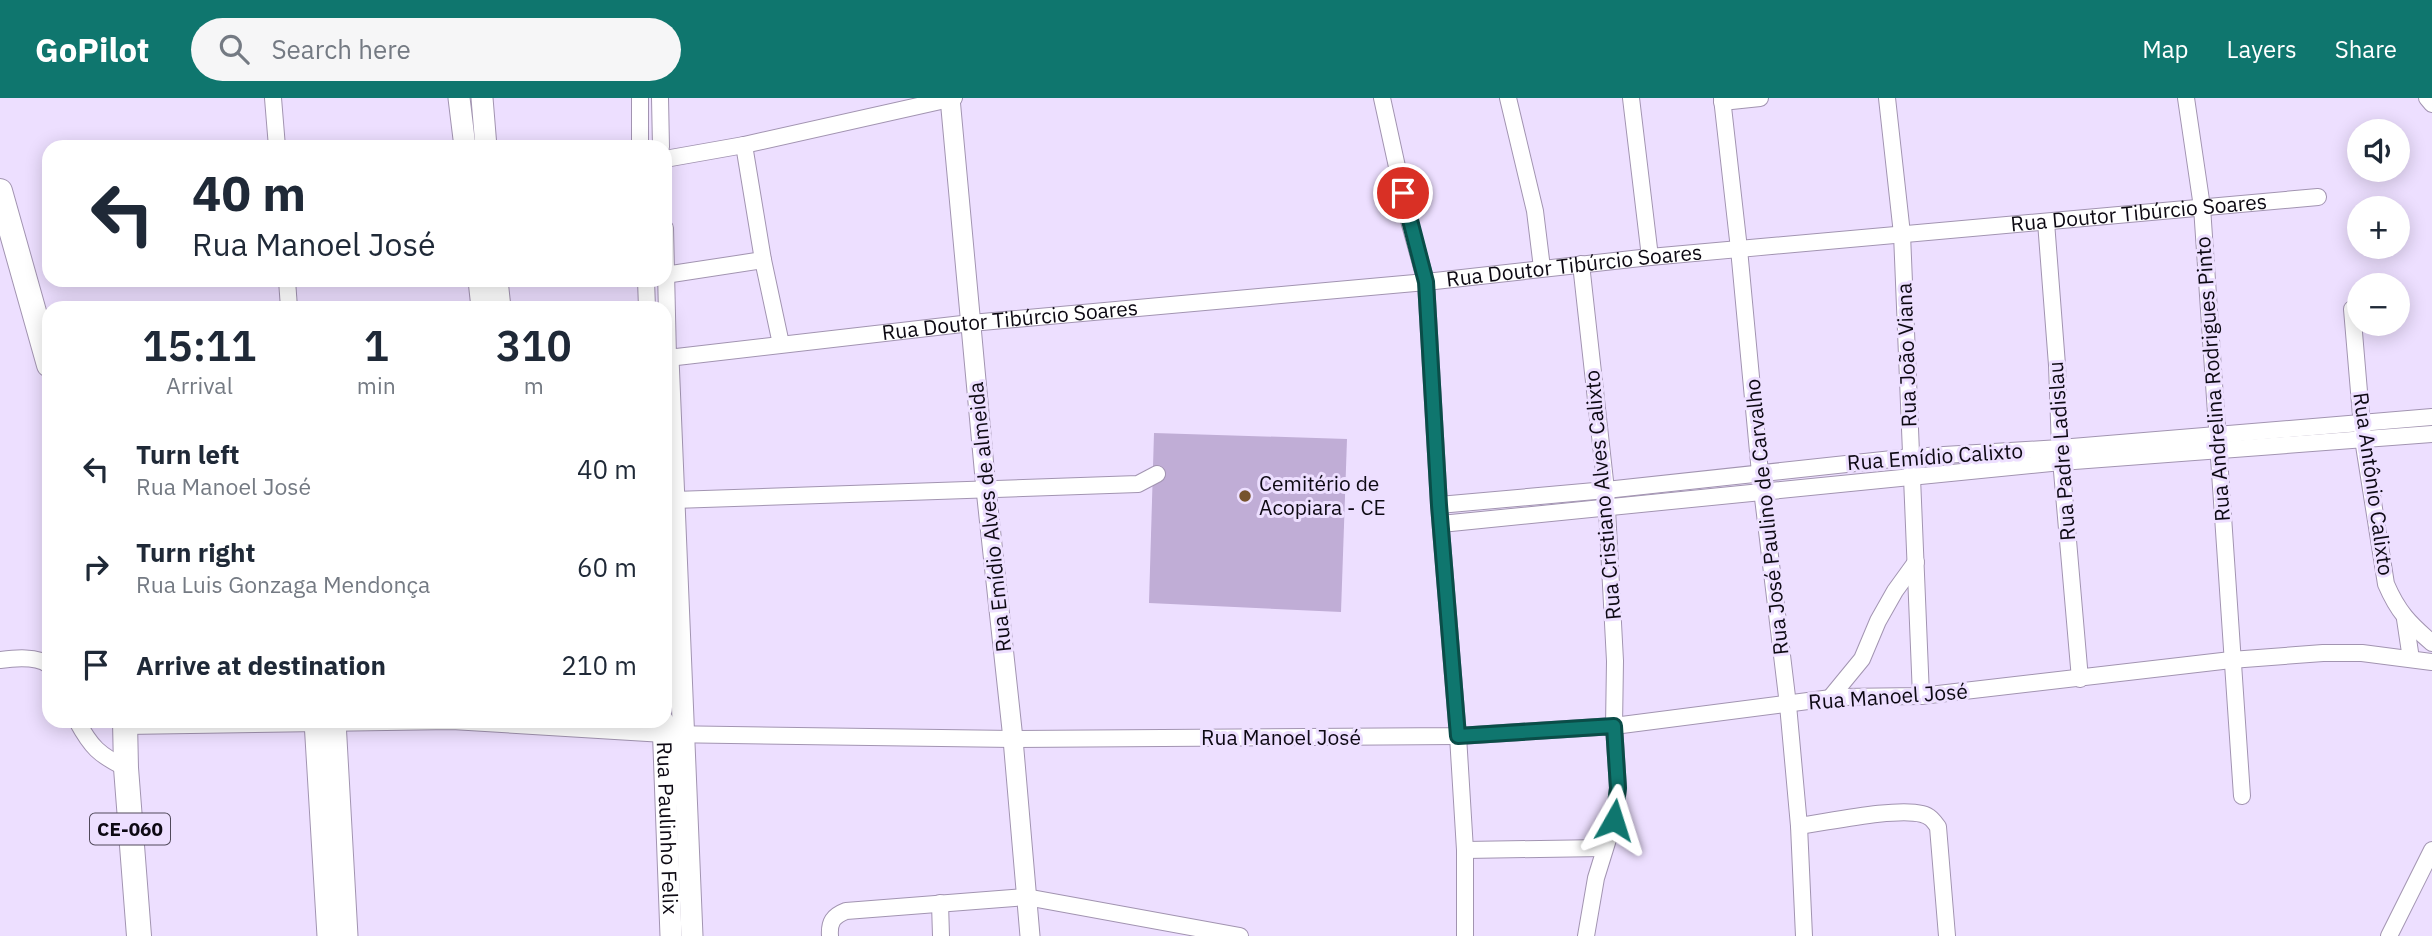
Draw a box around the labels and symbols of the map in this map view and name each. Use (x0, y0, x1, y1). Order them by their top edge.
pin (1373, 163, 1433, 223)
street label: Rua Doutor Tibúrcio Soares (2009, 187, 2268, 238)
street label: Rua Andrelina Rodrigues Pinto (2188, 235, 2236, 523)
street label: Rua Doutor Tibúrcio Soares (1445, 237, 1703, 293)
street label: Rua João Viana (1889, 282, 1923, 428)
street label: Rua Doutor Tibúrcio Soares (880, 293, 1139, 346)
street label: Rua Padre Ladislau (2041, 360, 2081, 542)
street label: Rua Cristiano Alves Calixto (1577, 369, 1627, 621)
street label: Rua José Paulino de Carvalho (1738, 378, 1794, 657)
street label: Rua Emídio Alves de almeida (961, 381, 1017, 654)
street label: Rua Antônio Calixto (2347, 390, 2401, 577)
street label: Rua Emídio Calixto (1846, 436, 2024, 476)
place label: Cemitério de Acopiara - CE (1259, 469, 1386, 521)
marker: Cemitério de Acopiara - CE (1237, 488, 1253, 504)
street label: Rua Manoel José (1807, 676, 1969, 716)
street label: Rua Manoel José (1201, 723, 1361, 751)
street label: Rua Paulinho Felix (651, 741, 685, 915)
position arrow (1577, 783, 1651, 857)
road number: CE-060 (90, 814, 170, 844)

